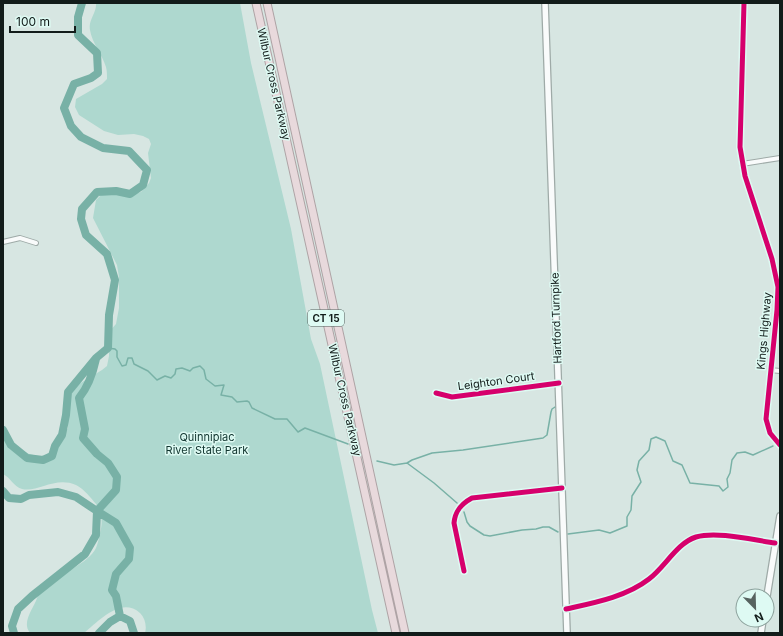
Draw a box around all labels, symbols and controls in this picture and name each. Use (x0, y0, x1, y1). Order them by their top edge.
scale bar (10, 8, 75, 34)
text: 100 m (16, 14, 50, 29)
street label: Wilbur Cross Parkway (254, 27, 294, 141)
street label: Hartford Turnpike (547, 272, 565, 364)
street label: Kings Highway (754, 292, 774, 370)
road number: CT 15 (308, 310, 344, 326)
street label: Wilbur Cross Parkway (325, 343, 365, 457)
street label: Leighton Court (457, 369, 536, 393)
park label: Quinnipiac River State Park (166, 430, 248, 457)
north arrow (735, 588, 775, 628)
text: N (752, 609, 766, 625)

